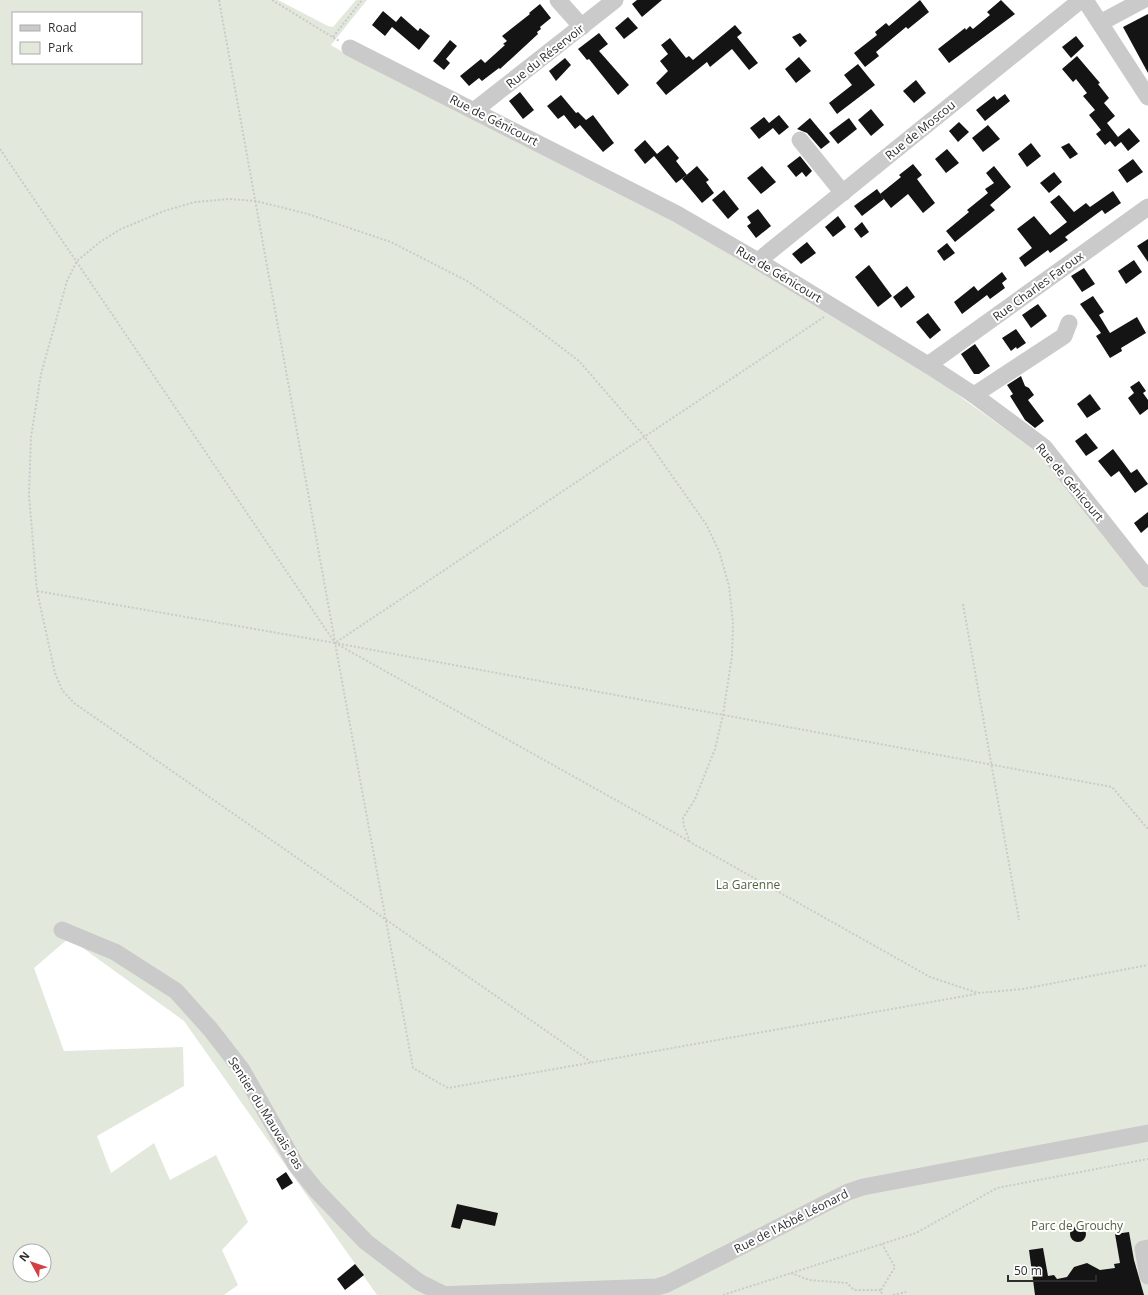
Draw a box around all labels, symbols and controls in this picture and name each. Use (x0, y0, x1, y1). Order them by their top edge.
legend (12, 12, 142, 64)
text: Road (48, 19, 77, 36)
street label: Rue du Réservoir (502, 20, 588, 92)
text: Park (48, 39, 74, 56)
street label: Rue de Génicourt (447, 90, 541, 150)
street label: Rue de Moscou (881, 96, 959, 164)
street label: Rue de Génicourt (733, 242, 825, 306)
street label: Rue Charles Faroux (989, 247, 1087, 325)
street label: Rue de Génicourt (1032, 439, 1108, 525)
park label: La Garenne (716, 876, 781, 893)
street label: Sentier du Mauvais Pas (224, 1054, 308, 1173)
street label: Rue de l'Abbé Léonard (731, 1185, 851, 1257)
park label: Parc de Grouchy (1031, 1217, 1124, 1234)
north arrow (12, 1243, 52, 1283)
text: N (15, 1248, 33, 1265)
scale bar (1008, 1257, 1096, 1283)
text: 50 m (1014, 1262, 1042, 1279)

